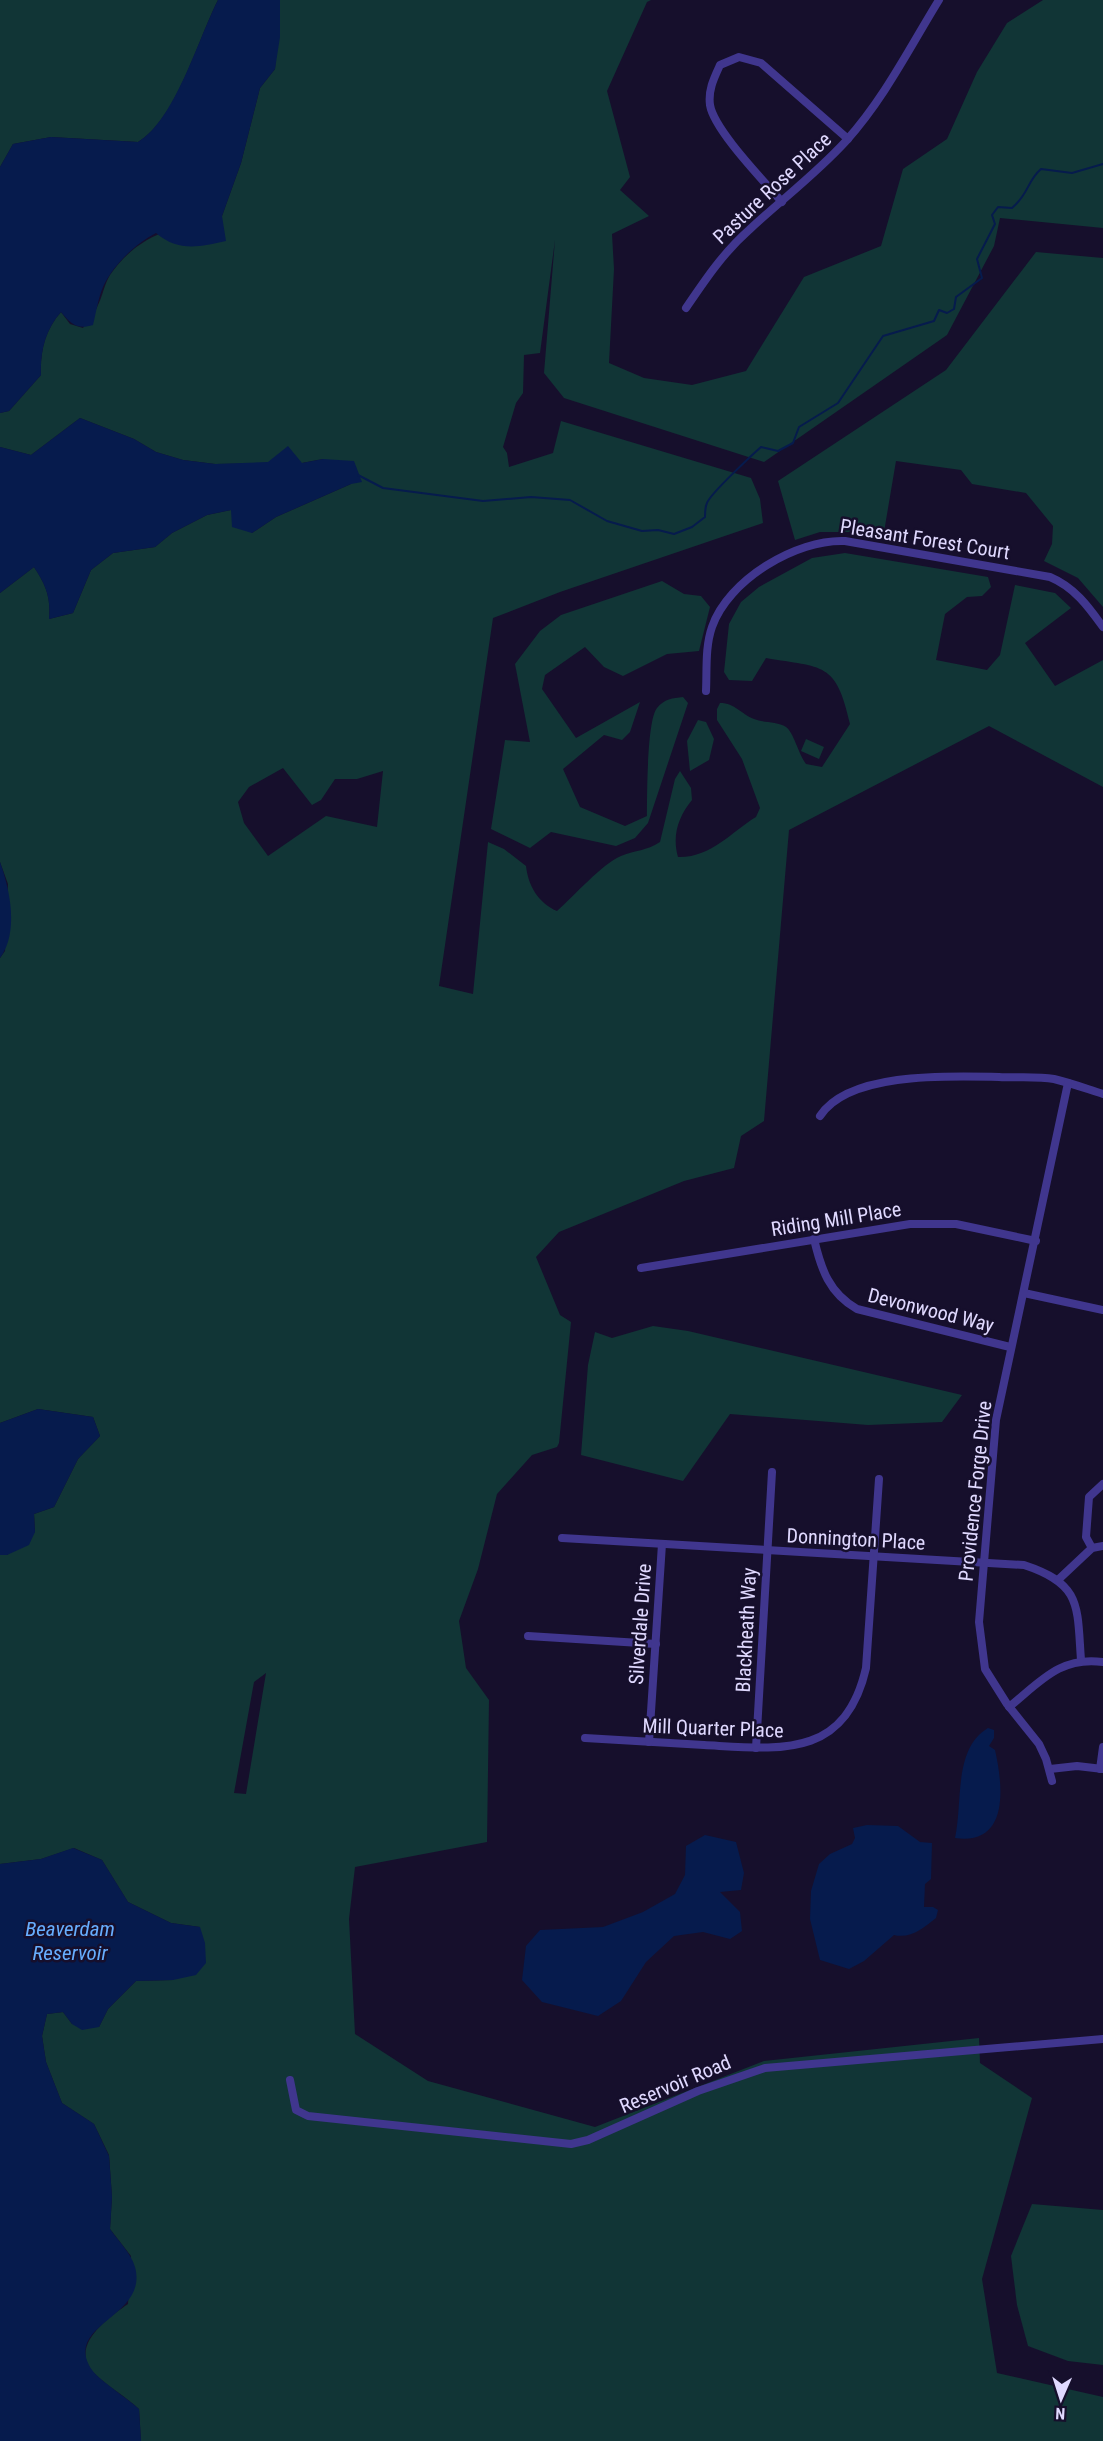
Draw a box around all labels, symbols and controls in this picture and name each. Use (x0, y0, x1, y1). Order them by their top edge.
street label: Pasture Rose Place (708, 127, 836, 249)
street label: Pleasant Forest Court (838, 514, 1012, 564)
street label: Riding Mill Place (769, 1197, 903, 1241)
street label: Devonwood Way (865, 1283, 997, 1337)
street label: Providence Forge Drive (954, 1400, 996, 1582)
street label: Donnington Place (786, 1523, 926, 1555)
street label: Silverdale Drive (624, 1563, 656, 1685)
street label: Blackheath Way (731, 1567, 761, 1693)
street label: Mill Quarter Place (642, 1714, 784, 1742)
water label: Beaverdam Reservoir (25, 1917, 115, 1965)
street label: Reservoir Road (616, 2050, 734, 2118)
north arrow (1031, 2369, 1091, 2429)
text: N (1055, 2404, 1066, 2423)

